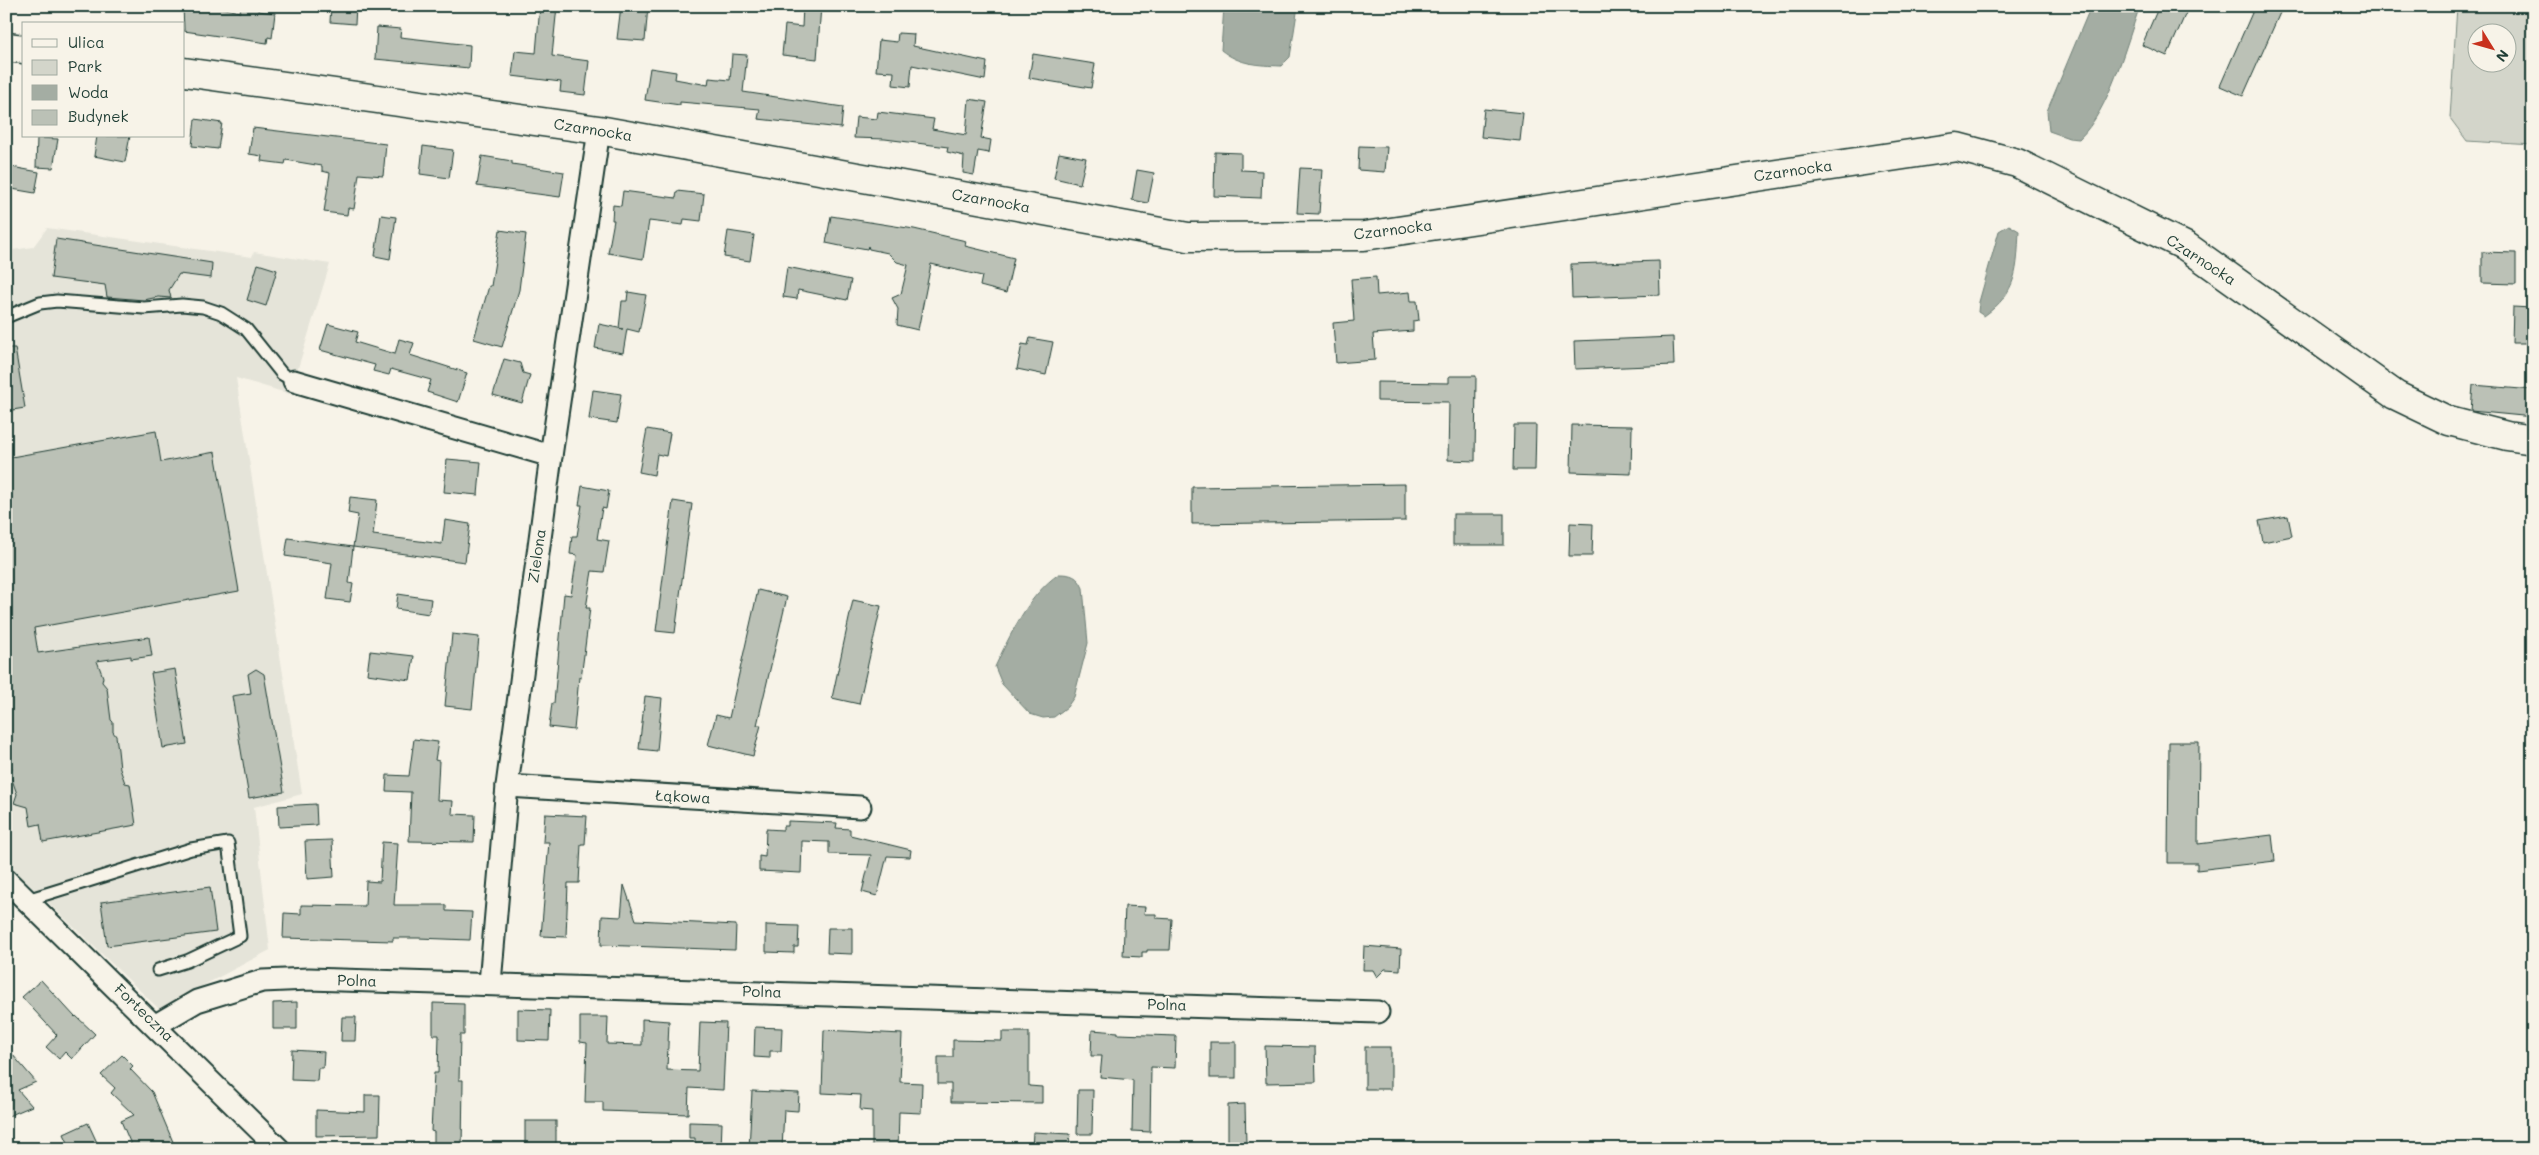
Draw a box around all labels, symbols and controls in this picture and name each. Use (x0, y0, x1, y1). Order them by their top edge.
legend (22, 22, 185, 138)
north arrow (2466, 22, 2516, 72)
text: Ulica (68, 32, 105, 52)
text: N (2492, 46, 2514, 66)
text: Park (68, 56, 102, 76)
text: Woda (68, 82, 109, 102)
text: Budynek (68, 106, 128, 126)
street label: Czarnocka (552, 113, 634, 145)
street label: Czarnocka (1752, 155, 1833, 185)
street label: Czarnocka (950, 183, 1032, 217)
street label: Czarnocka (1352, 214, 1433, 244)
street label: Czarnocka (2163, 229, 2240, 289)
street label: Zielona (522, 528, 550, 584)
street label: Łąkowa (655, 785, 711, 807)
street label: Polna (337, 969, 377, 991)
street label: Forteczna (111, 979, 179, 1046)
street label: Polna (742, 980, 782, 1002)
street label: Polna (1147, 993, 1187, 1015)

